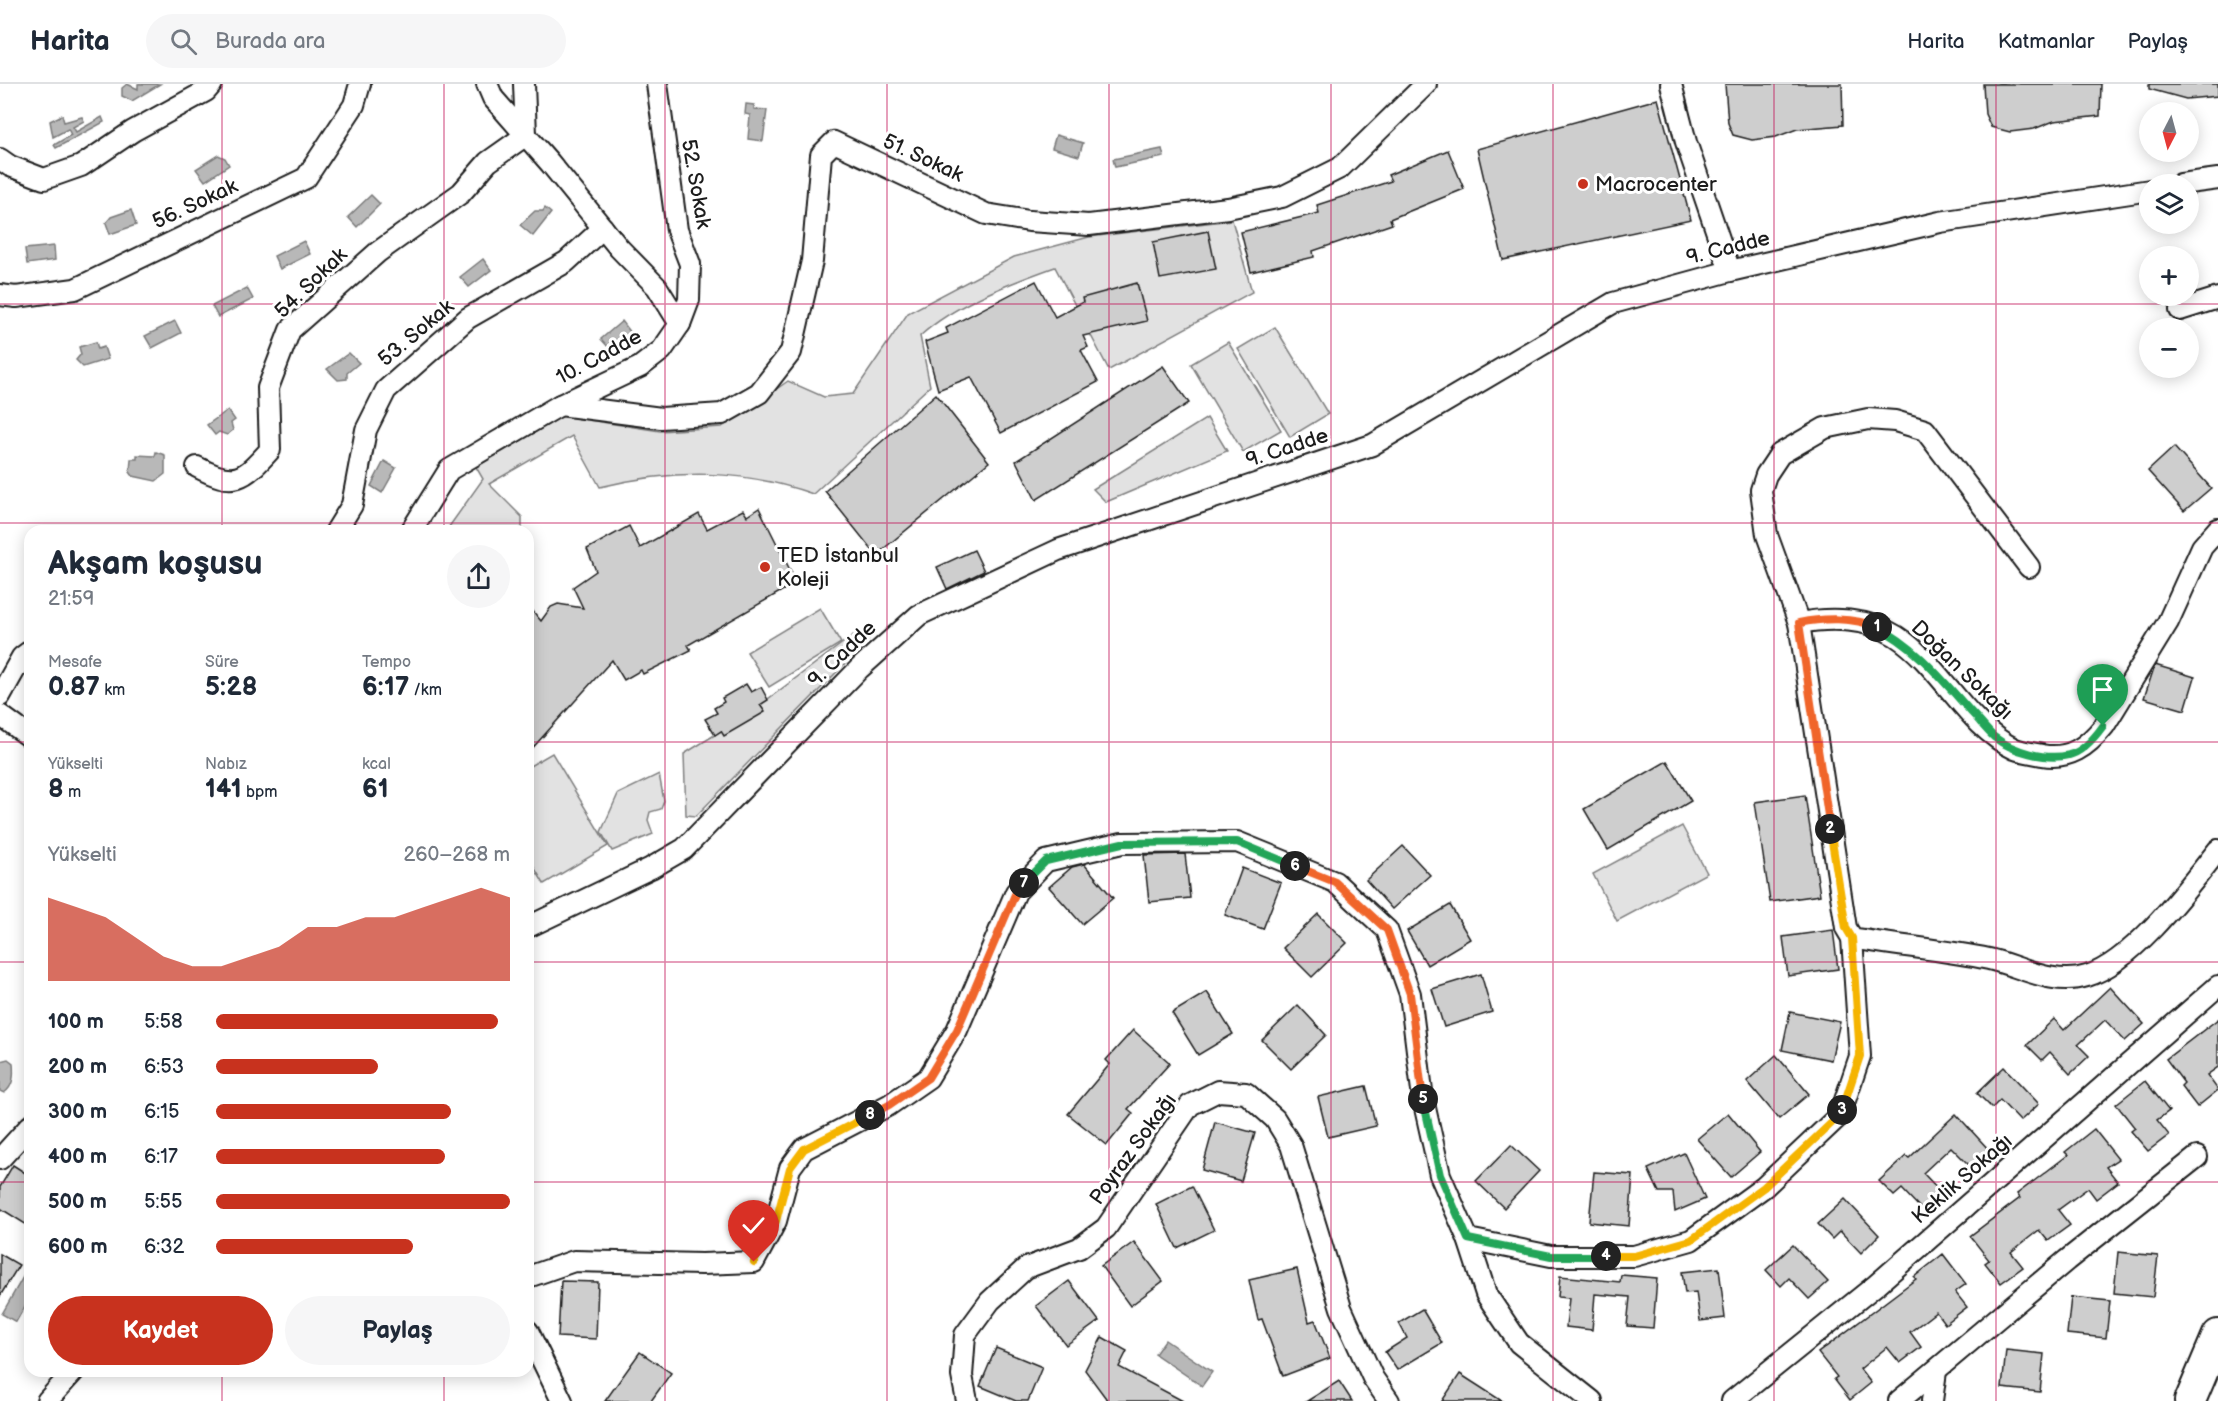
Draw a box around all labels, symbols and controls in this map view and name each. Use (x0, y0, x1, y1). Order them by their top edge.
search box (146, 14, 566, 68)
text: Harita (30, 25, 110, 58)
icon: search (167, 25, 200, 58)
text: Burada ara (215, 28, 326, 55)
text: Harita (1907, 29, 1965, 54)
text: Katmanlar (1998, 29, 2094, 54)
text: Paylaş (2127, 29, 2188, 54)
north arrow (2139, 102, 2199, 162)
map controls (2139, 102, 2199, 378)
street label: 51. Sokak (879, 128, 968, 188)
street label: 52. Sokak (676, 137, 716, 231)
place label: Macrocenter (1595, 172, 1717, 197)
street label: 56. Sokak (149, 173, 242, 235)
button: layers (2139, 174, 2199, 234)
marker: Macrocenter (1576, 177, 1590, 191)
street label: 9. Cadde (1684, 226, 1772, 270)
street label: 54. Sokak (270, 242, 353, 324)
button: + (2139, 246, 2199, 306)
street label: 53. Sokak (373, 294, 459, 372)
button: − (2139, 318, 2199, 378)
street label: 10. Cadde (552, 324, 646, 390)
street label: 9. Cadde (1243, 423, 1331, 473)
place label: TED İstanbul Koleji (777, 543, 899, 592)
text: Akşam koşusu (48, 544, 263, 584)
button: share (447, 545, 510, 608)
marker: TED İstanbul Koleji (758, 560, 772, 574)
text: 21:59 (48, 587, 94, 611)
pin: 1 (1862, 612, 1892, 642)
street label: 9. Cadde (803, 615, 881, 693)
street label: Doğan Sokağı (1906, 615, 2018, 725)
text: 1 (1874, 617, 1880, 636)
text: Mesafe (48, 653, 102, 672)
text: Süre (205, 653, 239, 672)
text: Tempo (362, 653, 411, 672)
pin (2077, 664, 2128, 726)
text: 0.87 (48, 672, 100, 703)
text: 5:28 (205, 672, 257, 703)
text: 6:17 (362, 672, 409, 703)
icon: arrive (2086, 673, 2119, 706)
text: km (100, 681, 125, 700)
text: /km (409, 681, 442, 700)
text: Yükselti (48, 755, 103, 774)
text: Nabız (205, 755, 247, 774)
text: kcal (362, 755, 391, 774)
text: 8 (48, 774, 64, 805)
text: 141 (205, 774, 242, 805)
text: 61 (362, 774, 389, 805)
text: m (64, 783, 81, 802)
text: bpm (242, 783, 278, 802)
pin: 2 (1815, 814, 1845, 844)
text: 2 (1825, 819, 1835, 838)
text: Yükselti (48, 843, 117, 867)
text: 260–268 m (403, 843, 510, 867)
pin: 6 (1280, 851, 1310, 881)
text: 6 (1290, 856, 1300, 875)
pin: 7 (1009, 868, 1039, 898)
text: 7 (1020, 873, 1028, 892)
text: 100 m (48, 1010, 104, 1034)
text: 5:58 (144, 1010, 183, 1034)
text: 200 m (48, 1055, 107, 1079)
text: 6:53 (144, 1055, 184, 1079)
pin: 5 (1408, 1084, 1438, 1114)
street label: Poyraz Sokağı (1084, 1088, 1182, 1210)
text: 5 (1418, 1089, 1428, 1108)
pin: 3 (1827, 1095, 1857, 1125)
text: 300 m (48, 1100, 107, 1124)
text: 6:15 (144, 1100, 179, 1124)
pin: 8 (855, 1100, 885, 1130)
text: 3 (1837, 1100, 1847, 1119)
text: 8 (865, 1105, 875, 1124)
street label: Keklik Sokağı (1907, 1129, 2017, 1229)
text: 400 m (48, 1145, 107, 1169)
text: 6:17 (144, 1145, 178, 1169)
text: 500 m (48, 1190, 107, 1214)
text: 5:55 (144, 1190, 182, 1214)
pin (728, 1200, 779, 1262)
icon: check (737, 1209, 770, 1242)
text: 600 m (48, 1235, 108, 1259)
text: 6:32 (144, 1235, 184, 1259)
pin: 4 (1591, 1241, 1621, 1271)
text: 4 (1601, 1246, 1611, 1265)
button: Kaydet (48, 1296, 273, 1365)
button: Paylaş (285, 1296, 510, 1365)

